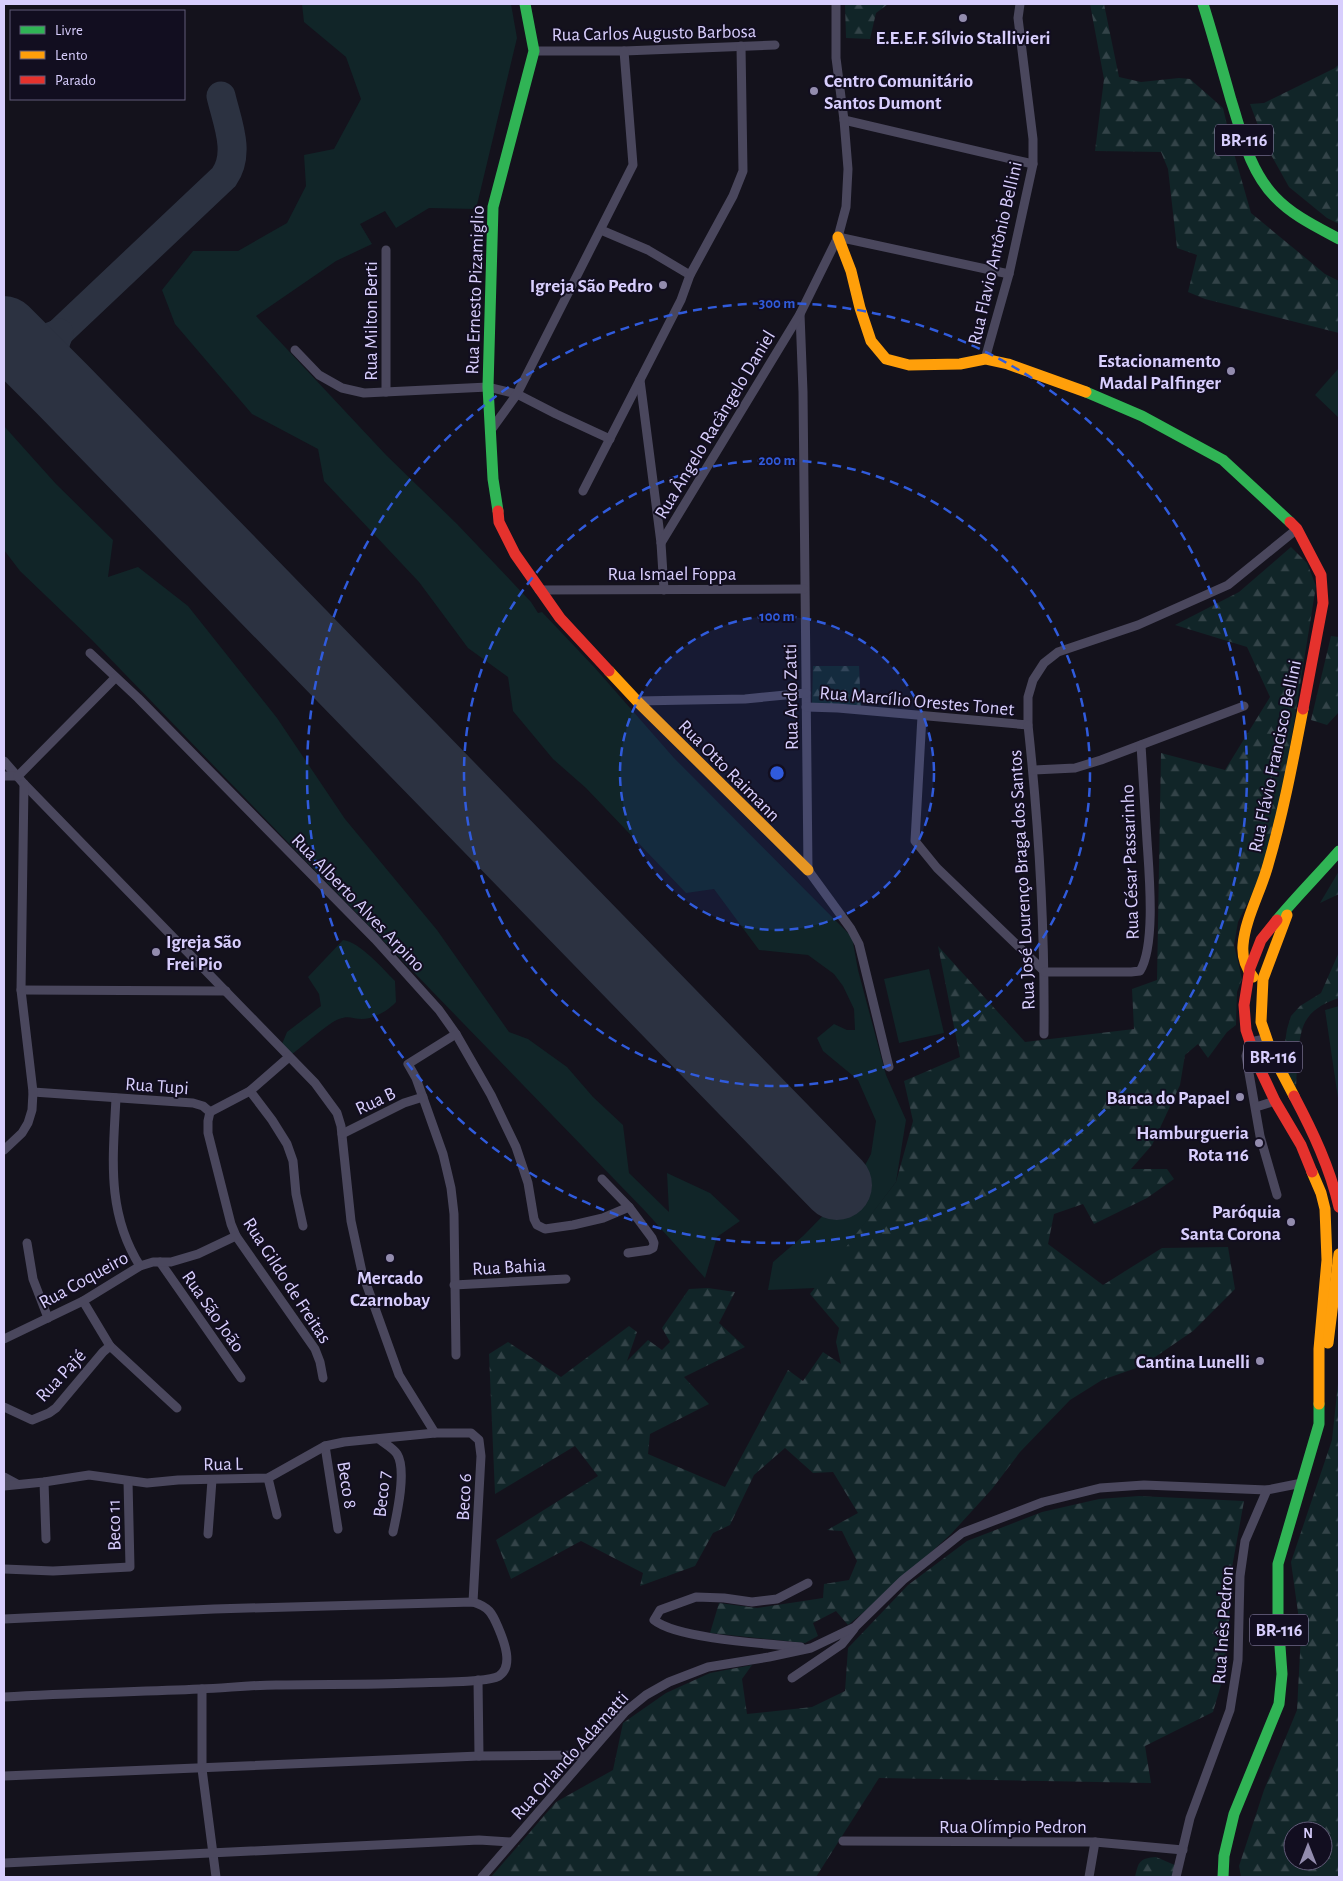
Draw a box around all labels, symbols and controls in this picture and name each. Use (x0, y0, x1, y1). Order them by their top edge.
legend (10, 10, 185, 100)
marker: E.E.E.F. Sílvio Stallivieri (957, 12, 969, 24)
street label: Rua Carlos Augusto Barbosa (551, 22, 757, 45)
text: Livre (55, 23, 83, 38)
place label: E.E.E.F. Sílvio Stallivieri (875, 29, 1051, 48)
text: Lento (55, 48, 88, 63)
place label: Centro Comunitário Santos Dumont (824, 72, 973, 113)
text: Parado (55, 73, 96, 88)
marker: Centro Comunitário Santos Dumont (808, 85, 820, 97)
road number: BR-116 (1215, 124, 1273, 156)
street label: Rua Flavio Antônio Bellini (965, 160, 1026, 347)
street label: Rua Ernesto Pizamiglio (463, 205, 488, 375)
street label: Rua Milton Berti (362, 261, 381, 381)
place label: Igreja São Pedro (530, 277, 653, 296)
marker: Igreja São Pedro (657, 279, 669, 291)
text: 300 m (759, 296, 795, 311)
street label: Rua Ângelo Racângelo Daniel (650, 326, 779, 522)
place label: Estacionamento Madal Palfinger (1098, 352, 1221, 393)
marker: Estacionamento Madal Palfinger (1225, 365, 1237, 377)
text: 200 m (758, 453, 796, 468)
street label: Rua Ismael Foppa (607, 565, 737, 584)
text: 100 m (759, 609, 795, 624)
street label: Rua Ardo Zatti (781, 644, 802, 750)
street label: Rua Flávio Francisco Bellini (1246, 658, 1305, 854)
street label: Rua Marcílio Orestes Tonet (819, 684, 1015, 719)
street label: Rua Otto Raimann (675, 717, 783, 825)
street label: Rua José Lourenço Braga dos Santos (1006, 749, 1039, 1011)
centre of rings (768, 764, 786, 782)
street label: Rua César Passarinho (1118, 784, 1143, 940)
street label: Rua Alberto Alves Arpino (288, 831, 428, 975)
place label: Igreja São Frei Pio (166, 933, 241, 974)
marker: Igreja São Frei Pio (150, 946, 162, 958)
road number: BR-116 (1244, 1042, 1302, 1072)
street label: Rua Tupi (124, 1075, 189, 1098)
street label: Rua B (353, 1084, 399, 1119)
place label: Banca do Papael (1106, 1089, 1230, 1108)
marker: Banca do Papael (1234, 1091, 1246, 1103)
place label: Hamburgueria Rota 116 (1136, 1124, 1249, 1165)
marker: Hamburgueria Rota 116 (1253, 1137, 1265, 1149)
place label: Paróquia Santa Corona (1180, 1203, 1281, 1244)
street label: Rua Gildo de Freitas (239, 1215, 334, 1347)
marker: Paróquia Santa Corona (1285, 1216, 1297, 1228)
street label: Rua Coqueiro (36, 1248, 132, 1313)
marker: Mercado Czarnobay (384, 1252, 396, 1264)
street label: Rua Bahia (472, 1256, 547, 1279)
street label: Rua São João (178, 1268, 248, 1356)
place label: Mercado Czarnobay (350, 1269, 431, 1310)
street label: Rua Pajé (32, 1346, 90, 1406)
place label: Cantina Lunelli (1136, 1353, 1250, 1372)
marker: Cantina Lunelli (1254, 1355, 1266, 1367)
street label: Rua L (203, 1455, 243, 1474)
street label: Beco 8 (333, 1460, 360, 1510)
street label: Beco 7 (371, 1470, 394, 1518)
street label: Beco 6 (454, 1473, 475, 1521)
street label: Beco 11 (105, 1499, 124, 1551)
street label: Rua Inês Pedron (1210, 1566, 1237, 1685)
road number: BR-116 (1250, 1614, 1308, 1646)
street label: Rua Orlando Adamatti (508, 1688, 632, 1824)
street label: Rua Olímpio Pedron (939, 1818, 1087, 1837)
north arrow (1283, 1821, 1333, 1871)
text: N (1303, 1827, 1313, 1841)

